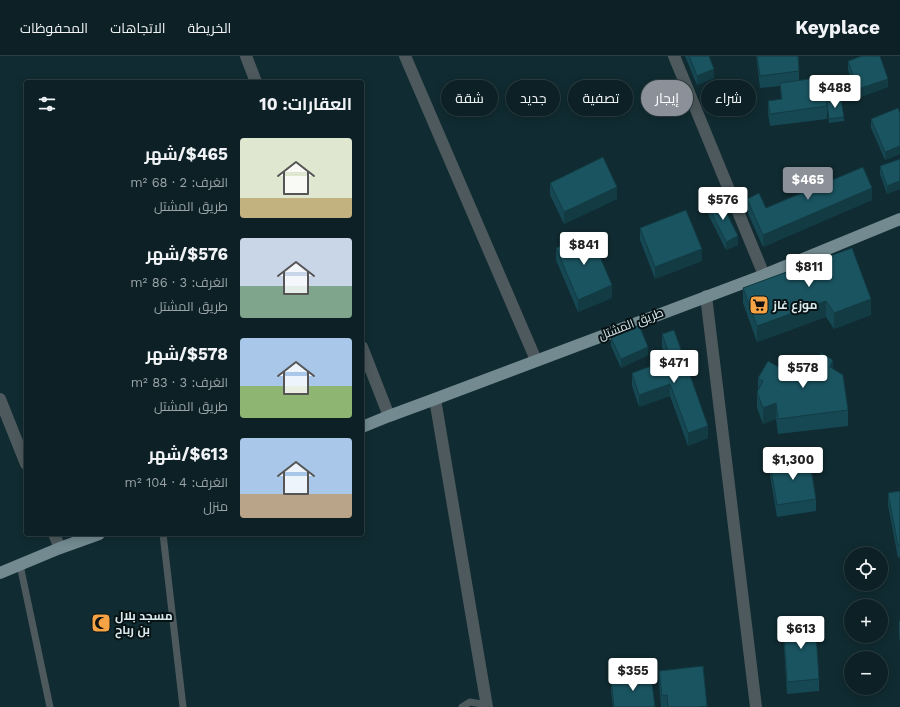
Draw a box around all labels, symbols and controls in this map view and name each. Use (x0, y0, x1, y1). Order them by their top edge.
text: Keyplace (795, 16, 880, 39)
text: المحفوظات (20, 20, 88, 36)
text: الاتجاهات (110, 20, 166, 36)
text: الخريطة (188, 20, 231, 36)
pin: $488 (811, 75, 859, 109)
chip: شقة (441, 80, 498, 116)
chip: جديد (506, 80, 560, 116)
chip: تصفية (568, 80, 633, 116)
chip: إيجار (641, 80, 693, 116)
chip: شراء (701, 80, 756, 116)
text: $488 (818, 80, 852, 95)
icon: filters (36, 93, 58, 115)
text: العقارات: 10 (259, 94, 352, 114)
text: $465/شهر (145, 144, 228, 164)
icon: home (272, 154, 320, 202)
pin: $465 (784, 167, 832, 201)
text: $465 (792, 172, 824, 187)
text: الغرف: 2 · 68 m² (130, 175, 228, 190)
pin: $576 (699, 187, 747, 221)
text: $576 (707, 192, 739, 207)
text: طريق المشتل (154, 199, 228, 214)
pin: $841 (560, 232, 608, 266)
text: $841 (569, 237, 599, 252)
text: $576/شهر (146, 244, 228, 264)
icon: home (272, 254, 320, 302)
pin: $811 (785, 254, 833, 288)
text: $811 (795, 259, 823, 274)
text: الغرف: 3 · 86 m² (130, 275, 228, 290)
supermarket icon: موزع غاز (748, 294, 770, 316)
place label: موزع غاز (772, 298, 817, 314)
text: طريق المشتل (154, 299, 228, 314)
street label: طريق المشتل (597, 305, 665, 343)
text: $578/شهر (146, 344, 228, 364)
pin: $471 (650, 350, 698, 384)
icon: home (272, 354, 320, 402)
text: $471 (659, 355, 689, 370)
pin: $578 (779, 355, 827, 389)
text: $578 (787, 360, 819, 375)
text: الغرف: 3 · 83 m² (131, 375, 228, 390)
text: طريق المشتل (154, 399, 228, 414)
text: $613/شهر (148, 444, 228, 464)
pin: $1,300 (760, 447, 826, 481)
text: $1,300 (772, 452, 814, 467)
icon: home (272, 454, 320, 502)
text: الغرف: 4 · 104 m² (125, 475, 228, 490)
text: منزل (203, 499, 228, 514)
map controls (844, 547, 888, 695)
button: locate (844, 547, 888, 591)
button: + (844, 599, 888, 643)
place label: مسجد بلال بن رباح (115, 609, 173, 639)
mosque icon: مسجد بلال بن رباح (90, 612, 112, 634)
pin: $613 (777, 616, 825, 650)
text: $613 (786, 621, 816, 636)
button: − (844, 651, 888, 695)
pin: $355 (609, 658, 657, 692)
text: $355 (617, 663, 649, 678)

